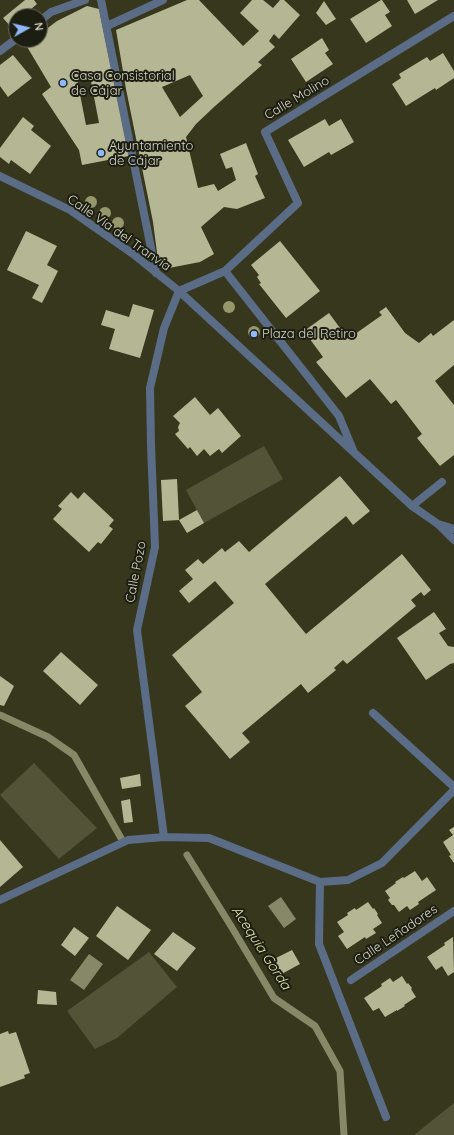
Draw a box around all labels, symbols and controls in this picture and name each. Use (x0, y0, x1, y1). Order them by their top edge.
north arrow (8, 8, 48, 48)
text: N (31, 21, 46, 31)
place label: Casa Consistorial de Cájar (71, 68, 175, 99)
street label: Calle Molino (262, 73, 332, 123)
marker: Casa Consistorial de Cájar (58, 78, 68, 88)
place label: Ayuntamiento de Cájar (109, 138, 193, 169)
marker: Ayuntamiento de Cájar (96, 148, 106, 158)
street label: Calle Vía del Tranvía (64, 191, 174, 275)
place label: Plaza del Retiro (262, 326, 356, 342)
marker: Plaza del Retiro (249, 329, 259, 339)
street label: Calle Pozo (122, 540, 150, 604)
street label: Calle Leñadores (352, 902, 440, 968)
water label: Acequia Gorda (228, 903, 294, 993)

